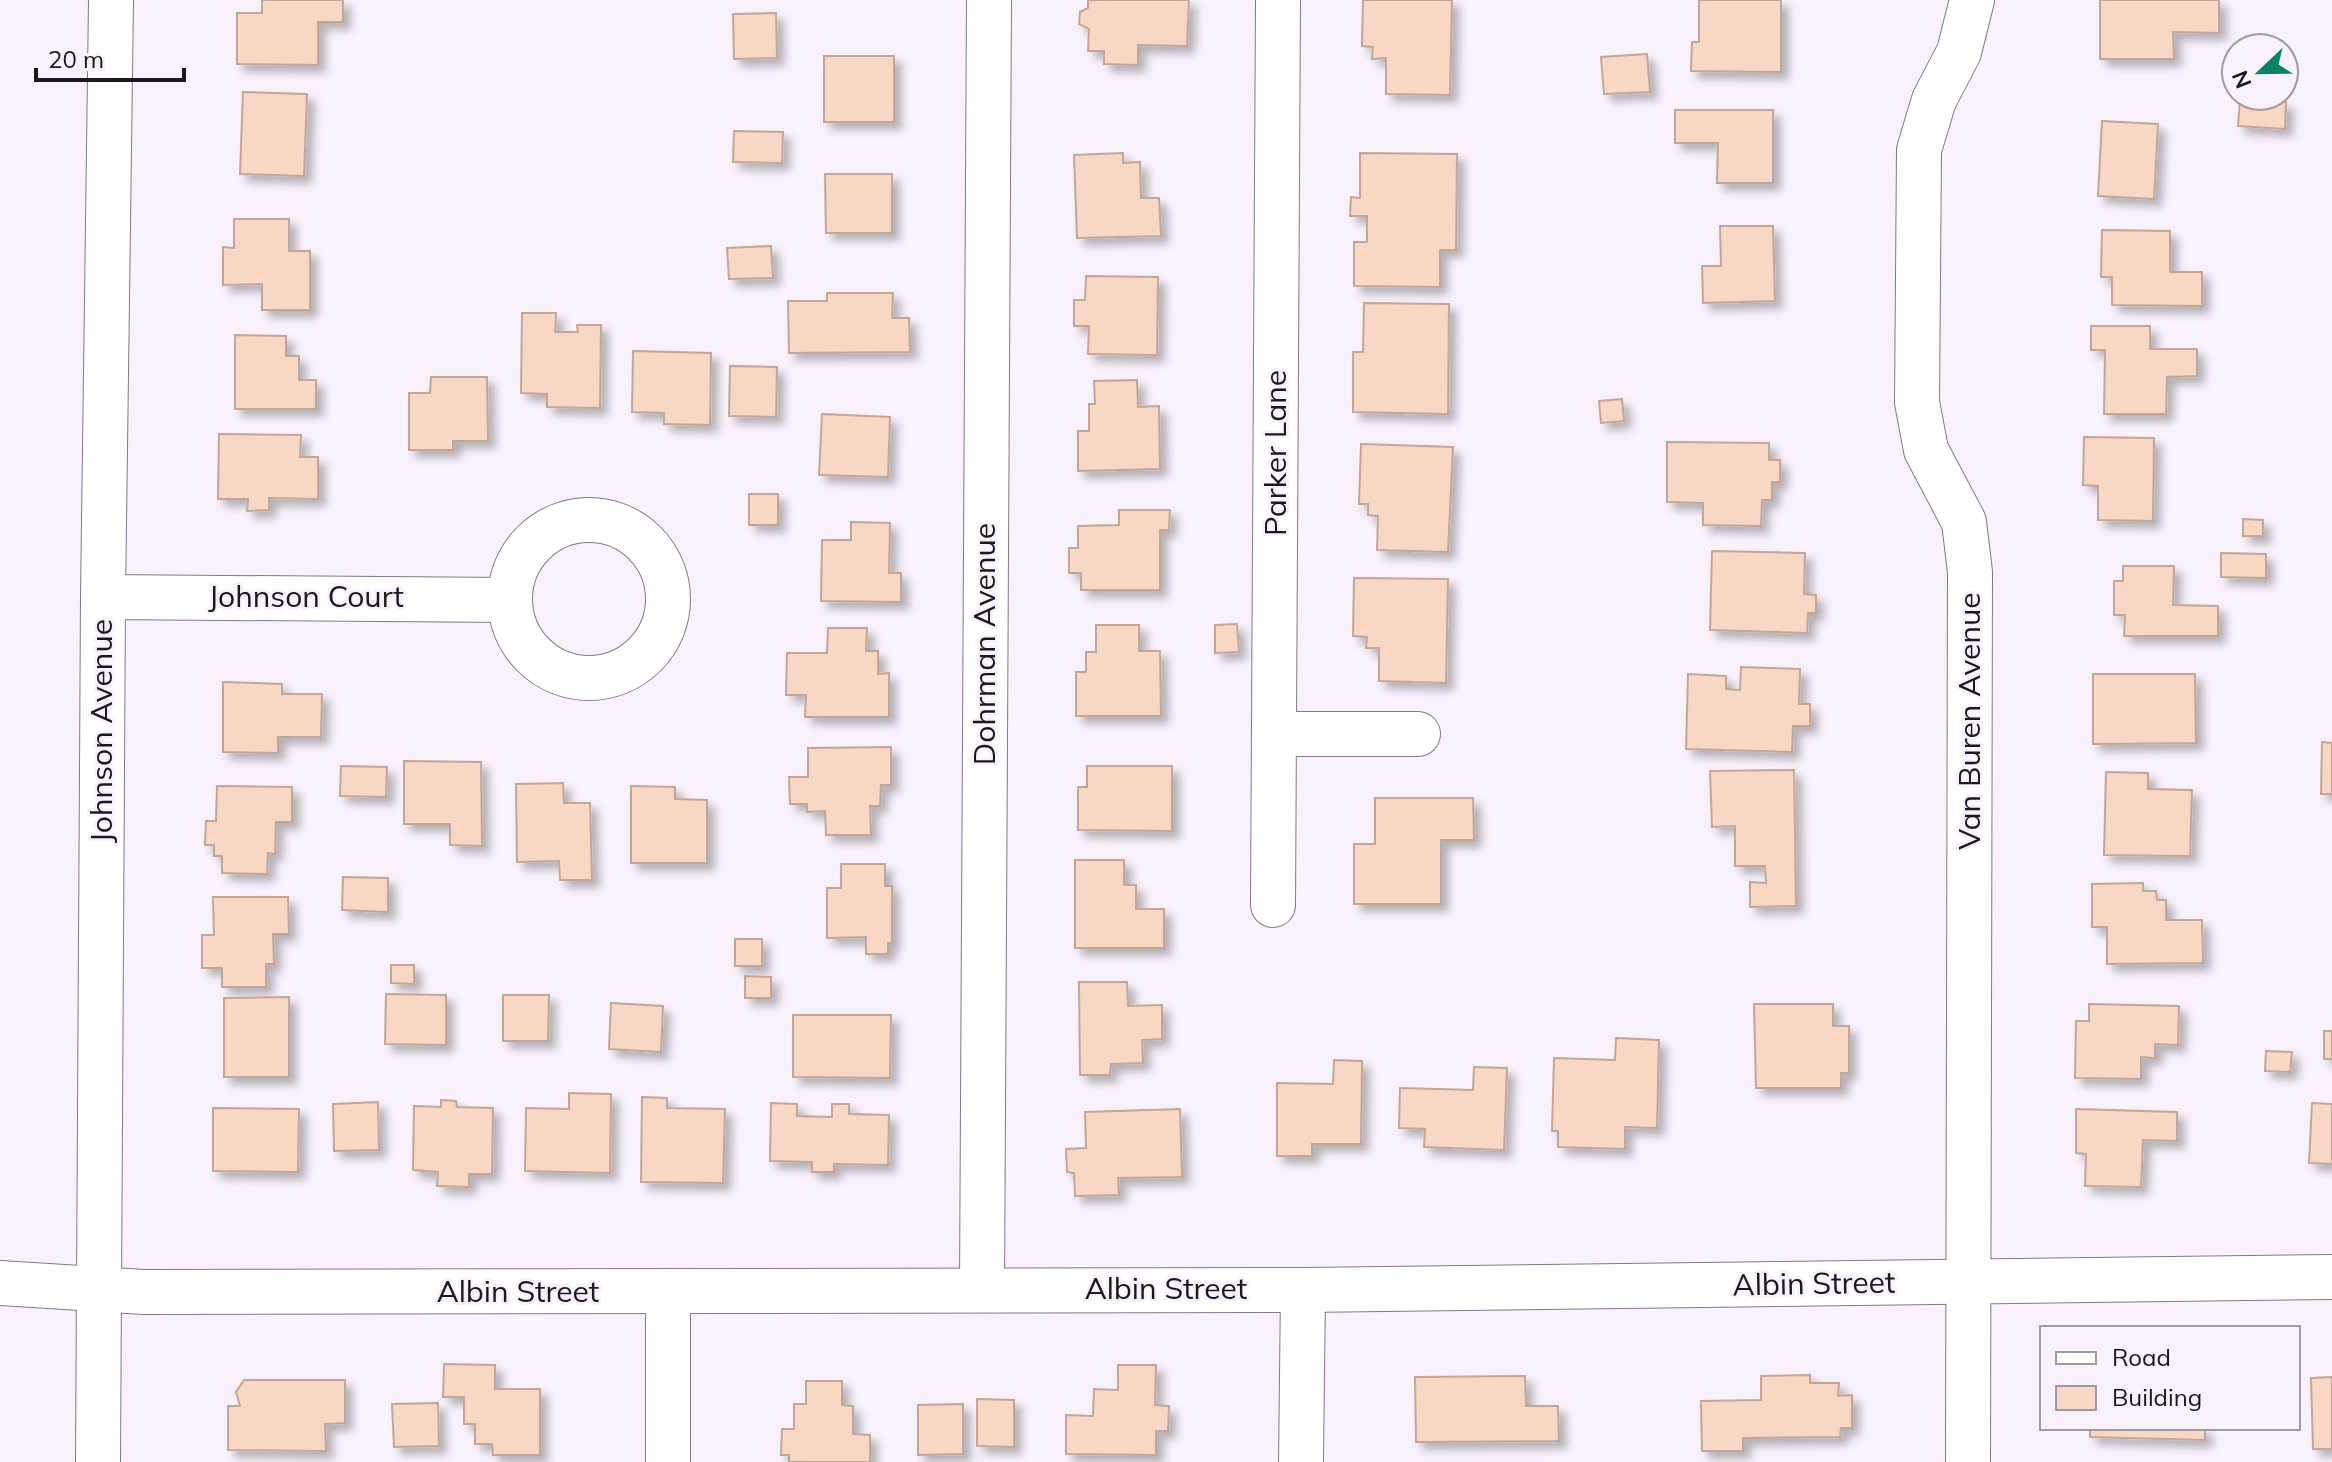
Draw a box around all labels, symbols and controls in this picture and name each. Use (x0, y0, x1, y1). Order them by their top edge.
scale bar (36, 32, 184, 82)
north arrow (2220, 32, 2300, 112)
text: 20 m (48, 44, 104, 74)
text: N (2225, 67, 2258, 92)
street label: Parker Lane (1256, 370, 1294, 536)
street label: Dohrman Avenue (965, 523, 1003, 765)
street label: Johnson Court (208, 577, 404, 615)
street label: Van Buren Avenue (1950, 592, 1988, 850)
street label: Johnson Avenue (82, 619, 120, 843)
street label: Albin Street (1732, 1263, 1896, 1303)
street label: Albin Street (1085, 1269, 1247, 1307)
street label: Albin Street (437, 1272, 599, 1310)
legend (2040, 1326, 2300, 1430)
text: Road (2112, 1342, 2171, 1372)
text: Building (2112, 1382, 2202, 1412)

